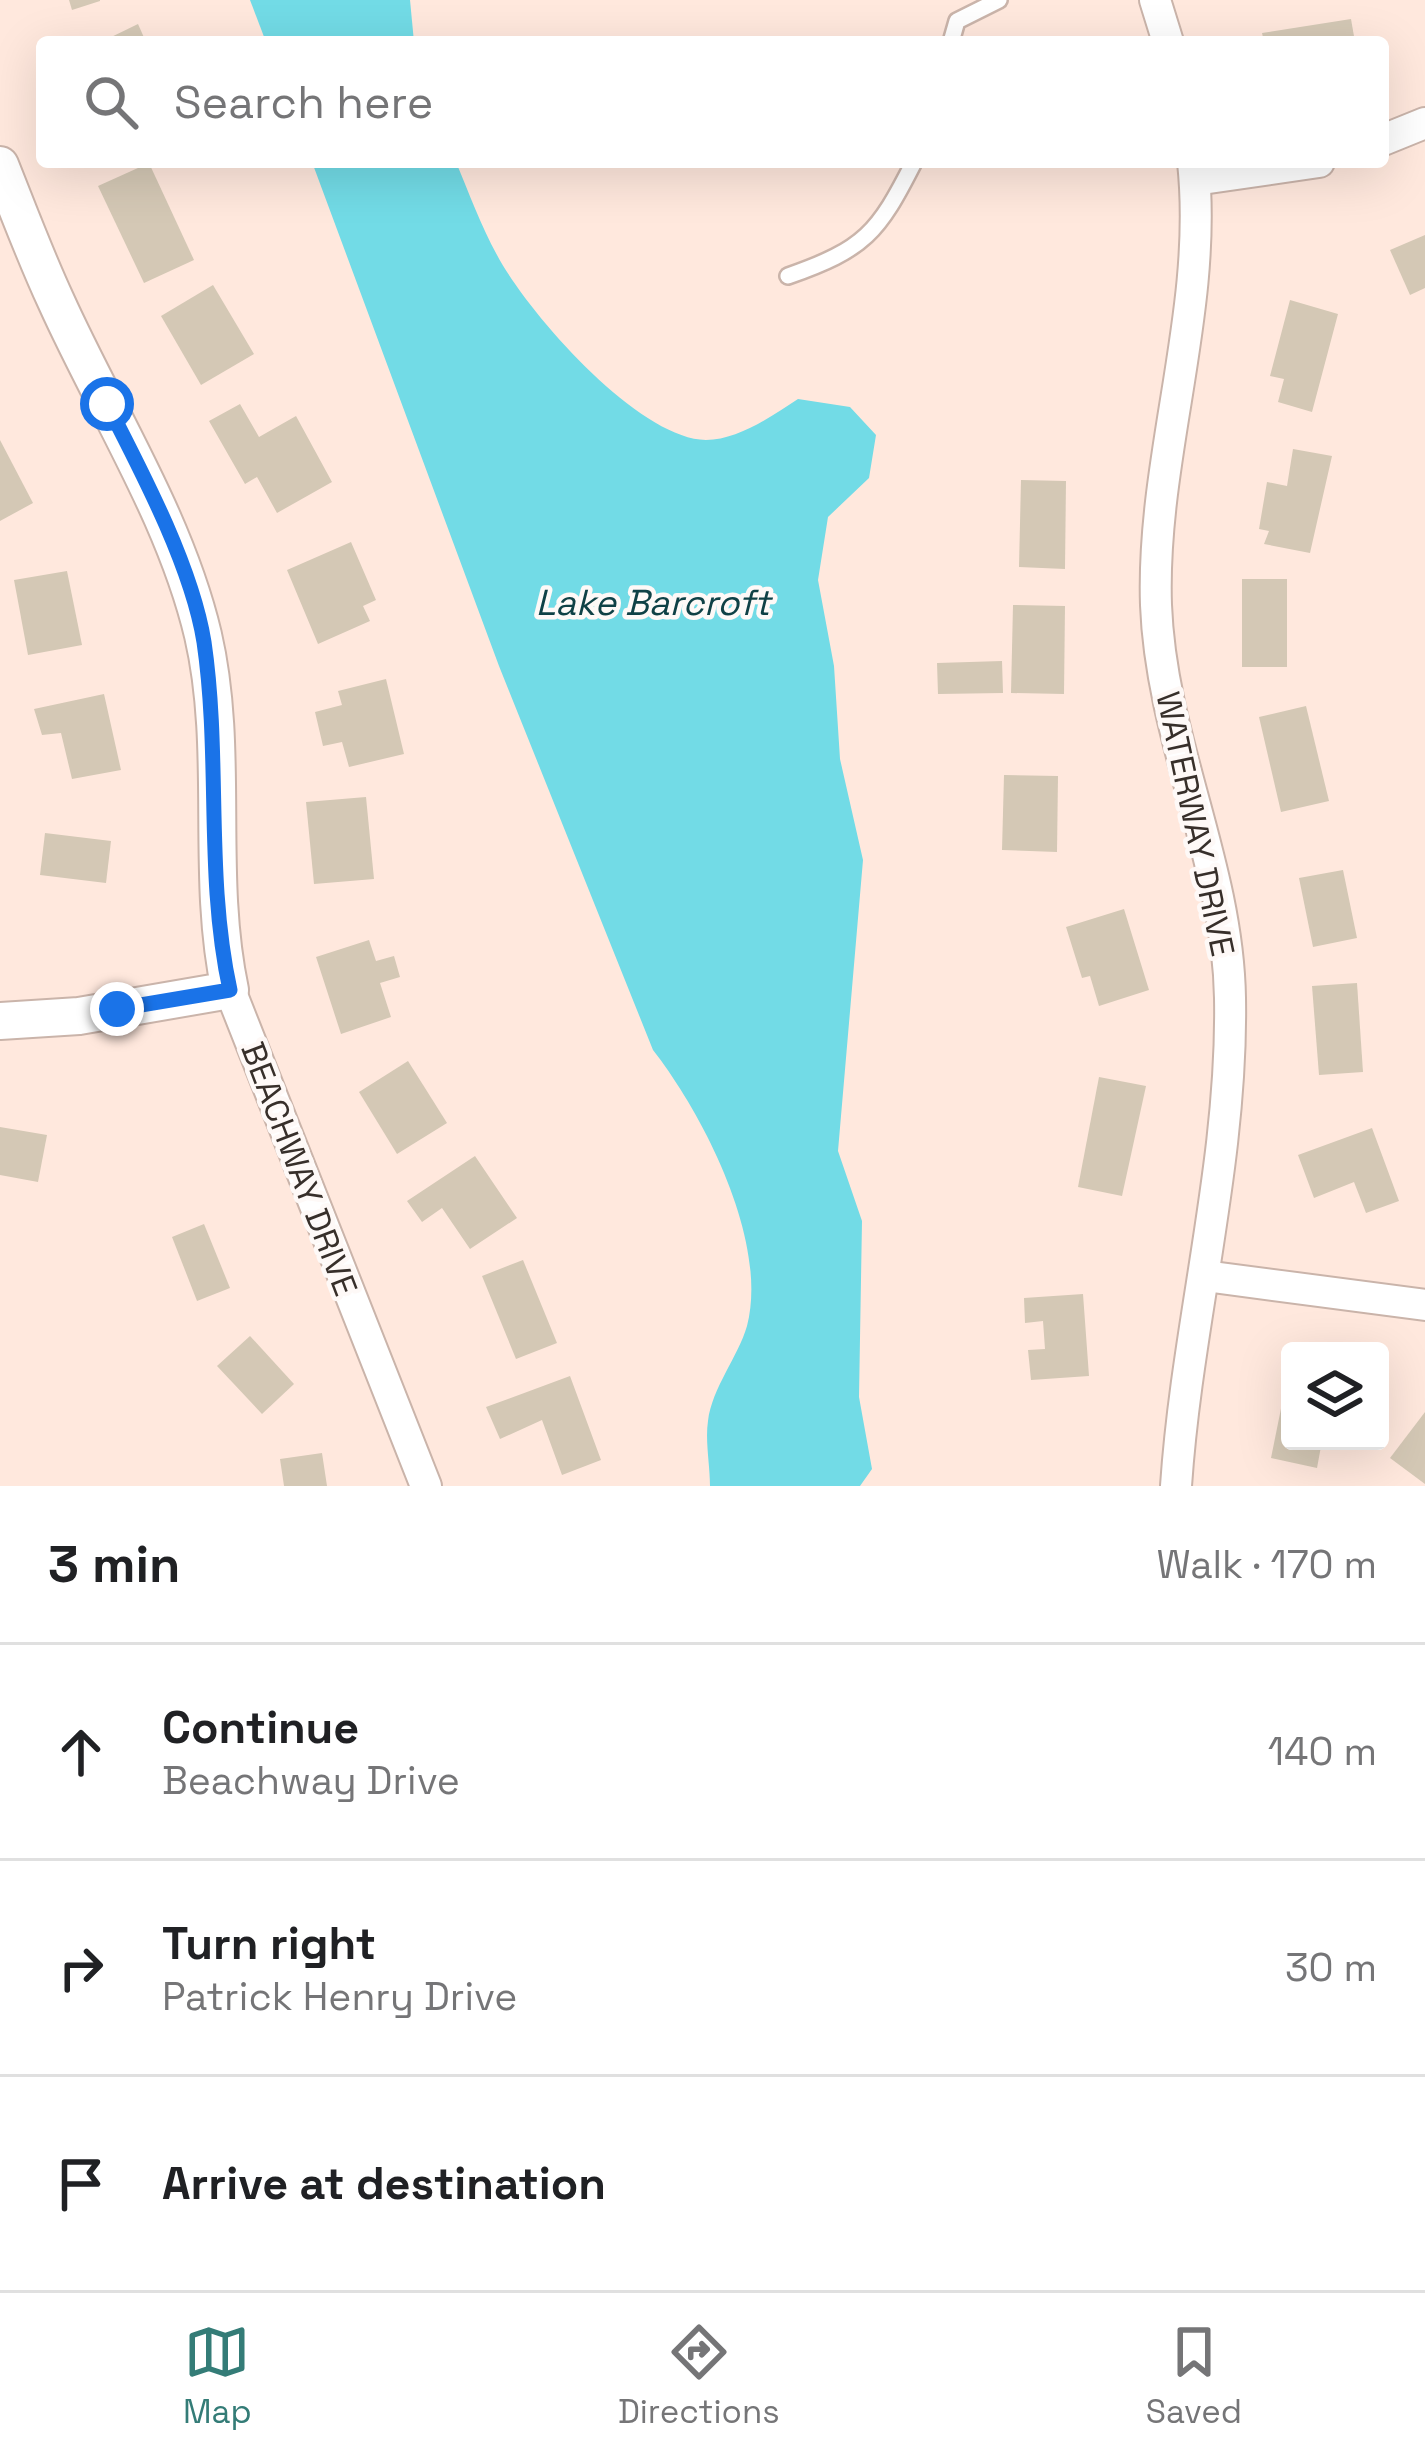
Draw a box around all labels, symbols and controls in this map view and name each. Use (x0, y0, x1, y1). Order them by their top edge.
search box (36, 36, 1389, 168)
icon: search (78, 69, 144, 135)
text: Search here (174, 74, 433, 131)
route start (80, 377, 134, 431)
water label: Lake Barcroft (536, 580, 774, 626)
street label: WATERWAY DRIVE (1146, 688, 1244, 960)
route end (90, 982, 144, 1036)
street label: BEACHWAY DRIVE (231, 1036, 367, 1302)
map controls (1281, 1342, 1389, 1450)
button: layers (1281, 1342, 1389, 1450)
text: 3 min (48, 1532, 181, 1597)
text: Walk · 170 m (1156, 1540, 1377, 1589)
text: Continue (162, 1699, 359, 1756)
icon: ahead (48, 1719, 114, 1785)
text: 140 m (1268, 1727, 1377, 1776)
text: Beachway Drive (162, 1756, 460, 1805)
text: Turn right (162, 1915, 376, 1972)
icon: right (48, 1935, 114, 2001)
text: 30 m (1285, 1943, 1377, 1992)
text: Patrick Henry Drive (162, 1972, 517, 2021)
icon: arrive (48, 2151, 114, 2217)
text: Arrive at destination (162, 2155, 606, 2212)
tab: Map (183, 2319, 252, 2433)
tab: Directions (618, 2319, 780, 2433)
tab: Saved (1146, 2319, 1242, 2433)

